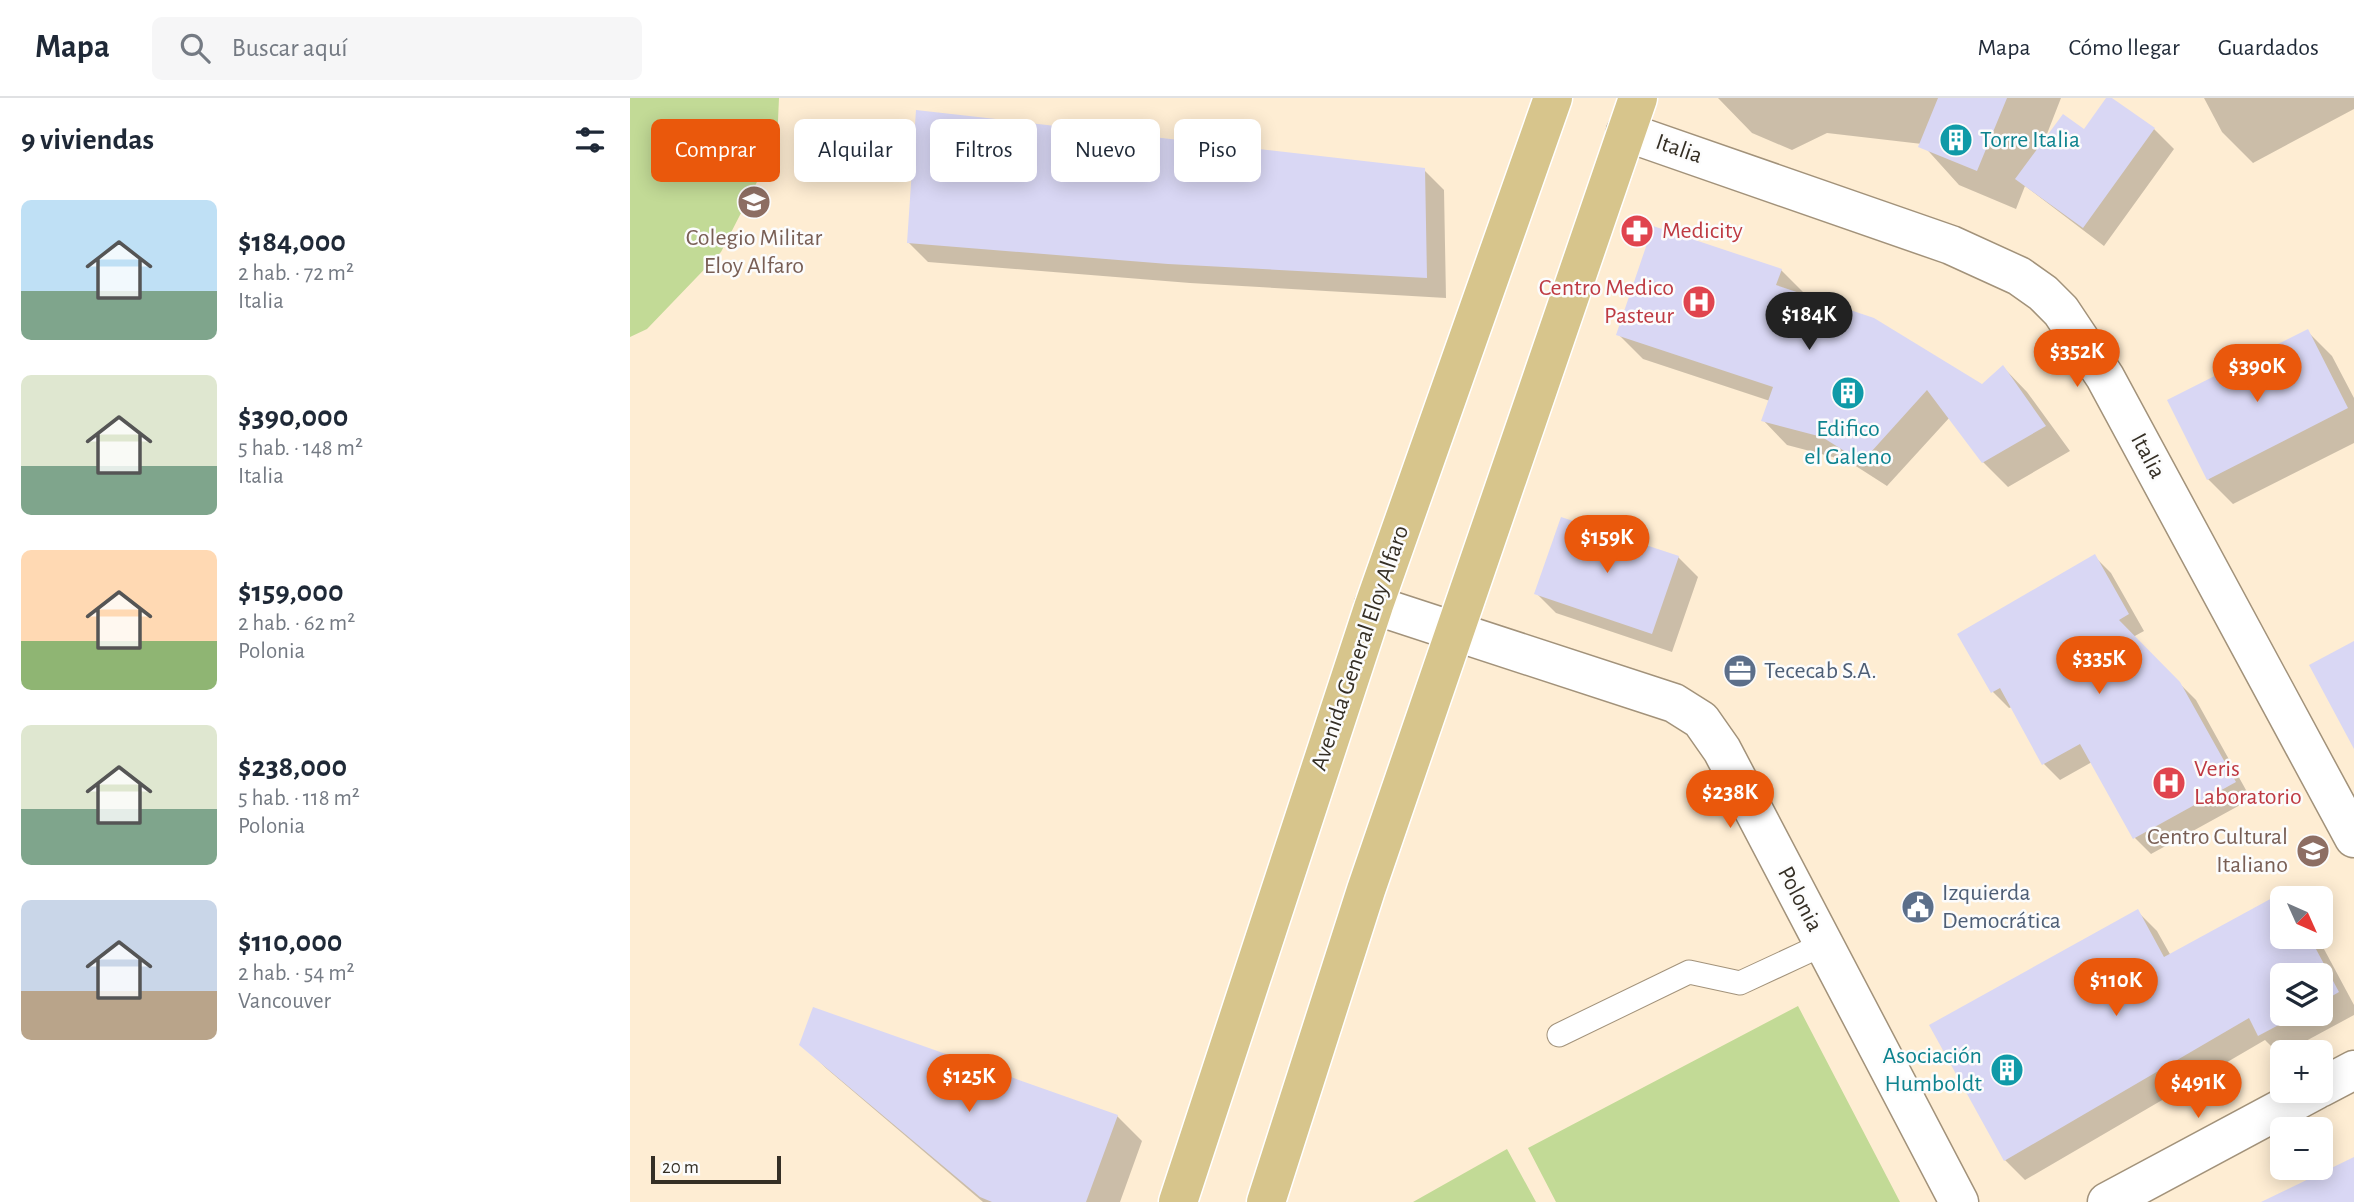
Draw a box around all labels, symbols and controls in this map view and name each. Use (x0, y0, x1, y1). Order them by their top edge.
search box (152, 17, 642, 80)
icon: search (176, 29, 214, 67)
text: Mapa (35, 31, 110, 64)
text: Buscar aquí (232, 35, 348, 61)
text: Mapa (1977, 36, 2031, 60)
text: Cómo llegar (2069, 36, 2180, 60)
text: Guardados (2218, 36, 2319, 60)
chip: Comprar (651, 119, 780, 182)
chip: Alquilar (794, 119, 916, 182)
chip: Filtros (930, 119, 1037, 182)
chip: Nuevo (1051, 119, 1160, 182)
chip: Piso (1174, 119, 1261, 182)
icon: filters (571, 121, 609, 159)
building icon: Torre Italia (1937, 121, 1975, 159)
text: 9 viviendas (21, 125, 154, 155)
place label: Torre Italia (1980, 128, 2080, 152)
street label: Italia (1653, 130, 1705, 168)
school or university icon: Colegio Militar Eloy Alfaro (735, 183, 773, 221)
pharmacy icon: Medicity (1618, 212, 1656, 250)
place label: Medicity (1662, 219, 1743, 243)
place label: Colegio Militar Eloy Alfaro (686, 226, 823, 278)
text: $184,000 (238, 227, 346, 257)
icon: home (77, 228, 161, 312)
text: 2 hab. · 72 m² (238, 262, 354, 285)
place label: Centro Medico Pasteur (1539, 276, 1674, 328)
hospital icon: Centro Medico Pasteur (1680, 283, 1718, 321)
text: Italia (238, 290, 284, 313)
pin: $184K (1760, 292, 1858, 352)
text: $184K (1782, 303, 1836, 326)
pin: $352K (2028, 330, 2126, 389)
text: $352K (2050, 340, 2104, 363)
pin: $390K (2208, 344, 2306, 404)
text: $390K (2229, 355, 2285, 378)
building icon: Edifico el Galeno (1829, 374, 1867, 412)
text: $390,000 (238, 402, 348, 432)
icon: home (77, 403, 161, 487)
place label: Edifico el Galeno (1804, 417, 1892, 469)
street label: Italia (2126, 429, 2170, 483)
text: 5 hab. · 148 m² (238, 437, 363, 460)
text: Italia (238, 465, 284, 488)
pin: $159K (1558, 516, 1656, 575)
street label: Avenida General Eloy Alfaro (1307, 522, 1413, 774)
text: $159K (1580, 526, 1634, 549)
text: $159,000 (238, 577, 344, 607)
icon: home (77, 578, 161, 662)
text: 2 hab. · 62 m² (238, 612, 355, 635)
pin: $335K (2050, 636, 2148, 696)
text: Polonia (238, 640, 305, 663)
text: $335K (2072, 647, 2126, 670)
office icon: Tececab S.A. (1721, 652, 1759, 690)
place label: Tececab S.A. (1764, 659, 1877, 683)
text: $238,000 (238, 752, 347, 782)
icon: home (77, 753, 161, 837)
place label: Veris Laboratorio (2194, 757, 2302, 809)
hospital icon: Veris Laboratorio (2150, 764, 2188, 802)
pin: $238K (1681, 770, 1779, 830)
text: $238K (1702, 781, 1758, 804)
text: 5 hab. · 118 m² (238, 787, 360, 810)
text: Polonia (238, 815, 305, 838)
place label: Centro Cultural Italiano (2147, 825, 2288, 877)
school or university icon: Centro Cultural Italiano (2294, 832, 2332, 870)
street label: Polonia (1773, 862, 1827, 936)
place label: Izquierda Democrática (1942, 881, 2061, 933)
north arrow (2270, 886, 2333, 948)
map controls (2270, 886, 2333, 1180)
public building icon: Izquierda Democrática (1899, 888, 1937, 926)
text: $110,000 (238, 927, 343, 957)
icon: home (77, 928, 161, 1012)
pin: $110K (2067, 958, 2165, 1018)
text: 2 hab. · 54 m² (238, 962, 355, 985)
button: layers (2270, 963, 2333, 1026)
text: $110K (2090, 969, 2142, 992)
text: Vancouver (238, 990, 331, 1013)
button: + (2270, 1040, 2333, 1103)
place label: Asociación Humboldt (1882, 1044, 1982, 1096)
building icon: Asociación Humboldt (1988, 1051, 2026, 1089)
pin: $125K (920, 1054, 1018, 1114)
pin: $491K (2149, 1060, 2247, 1120)
text: $125K (943, 1065, 995, 1088)
text: $491K (2171, 1071, 2225, 1094)
button: − (2270, 1117, 2333, 1180)
scale bar (651, 1153, 780, 1185)
text: 20 m (662, 1158, 699, 1177)

